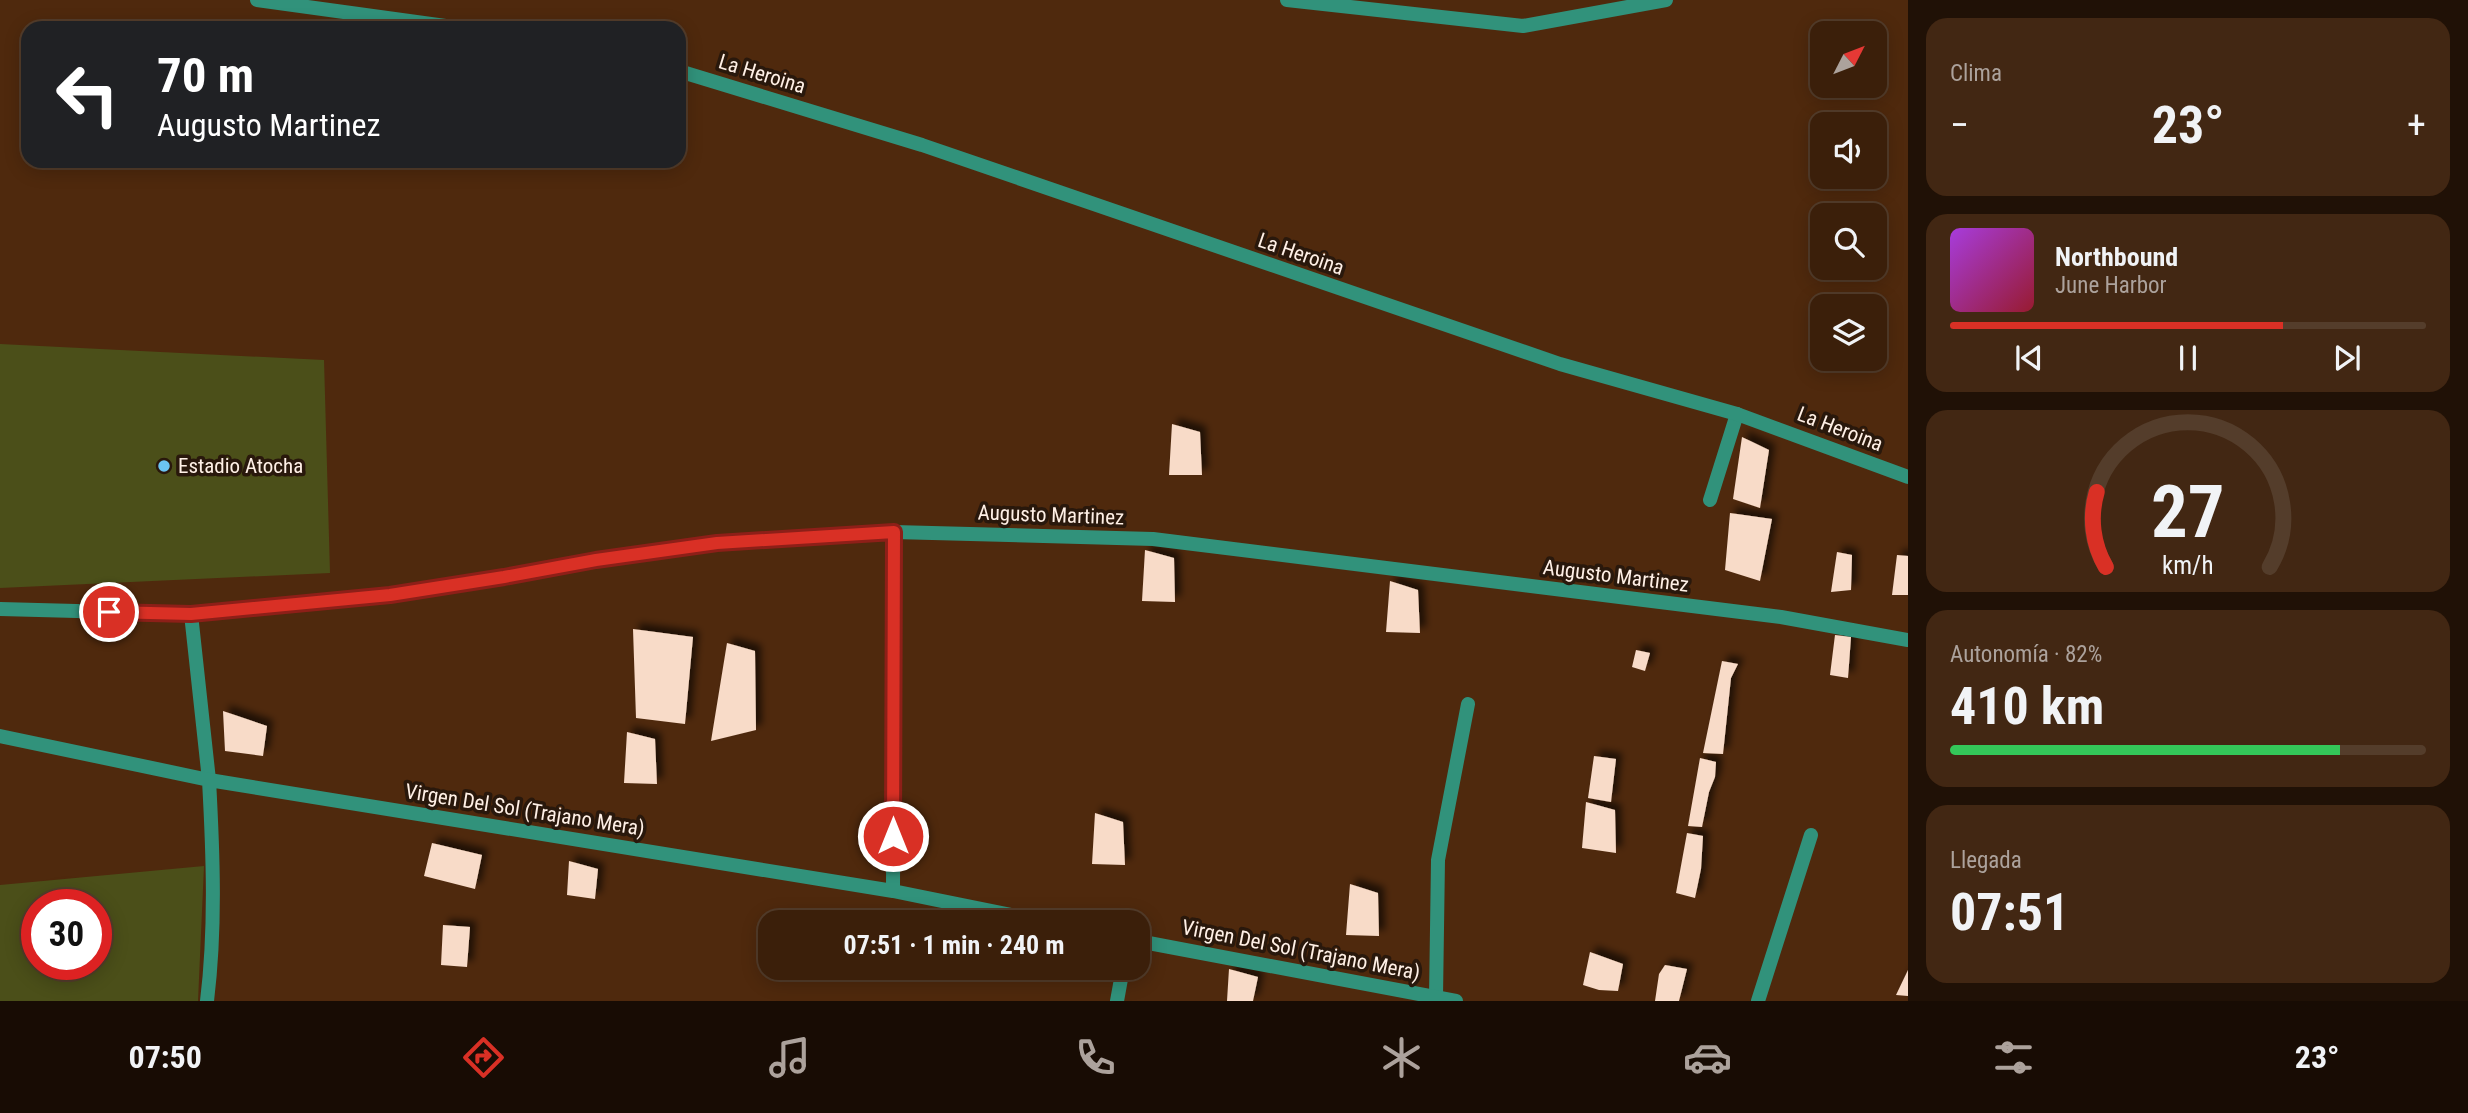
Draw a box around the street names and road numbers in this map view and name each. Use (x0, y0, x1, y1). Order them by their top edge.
street label: La Heroina (716, 49, 808, 99)
street label: La Heroina (1255, 228, 1347, 280)
street label: La Heroina (1794, 402, 1886, 456)
street label: Augusto Martinez (977, 500, 1125, 530)
street label: Augusto Martinez (1542, 555, 1690, 597)
street label: Virgen Del Sol (Trajano Mera) (404, 779, 646, 841)
street label: Virgen Del Sol (Trajano Mera) (1180, 915, 1422, 985)

